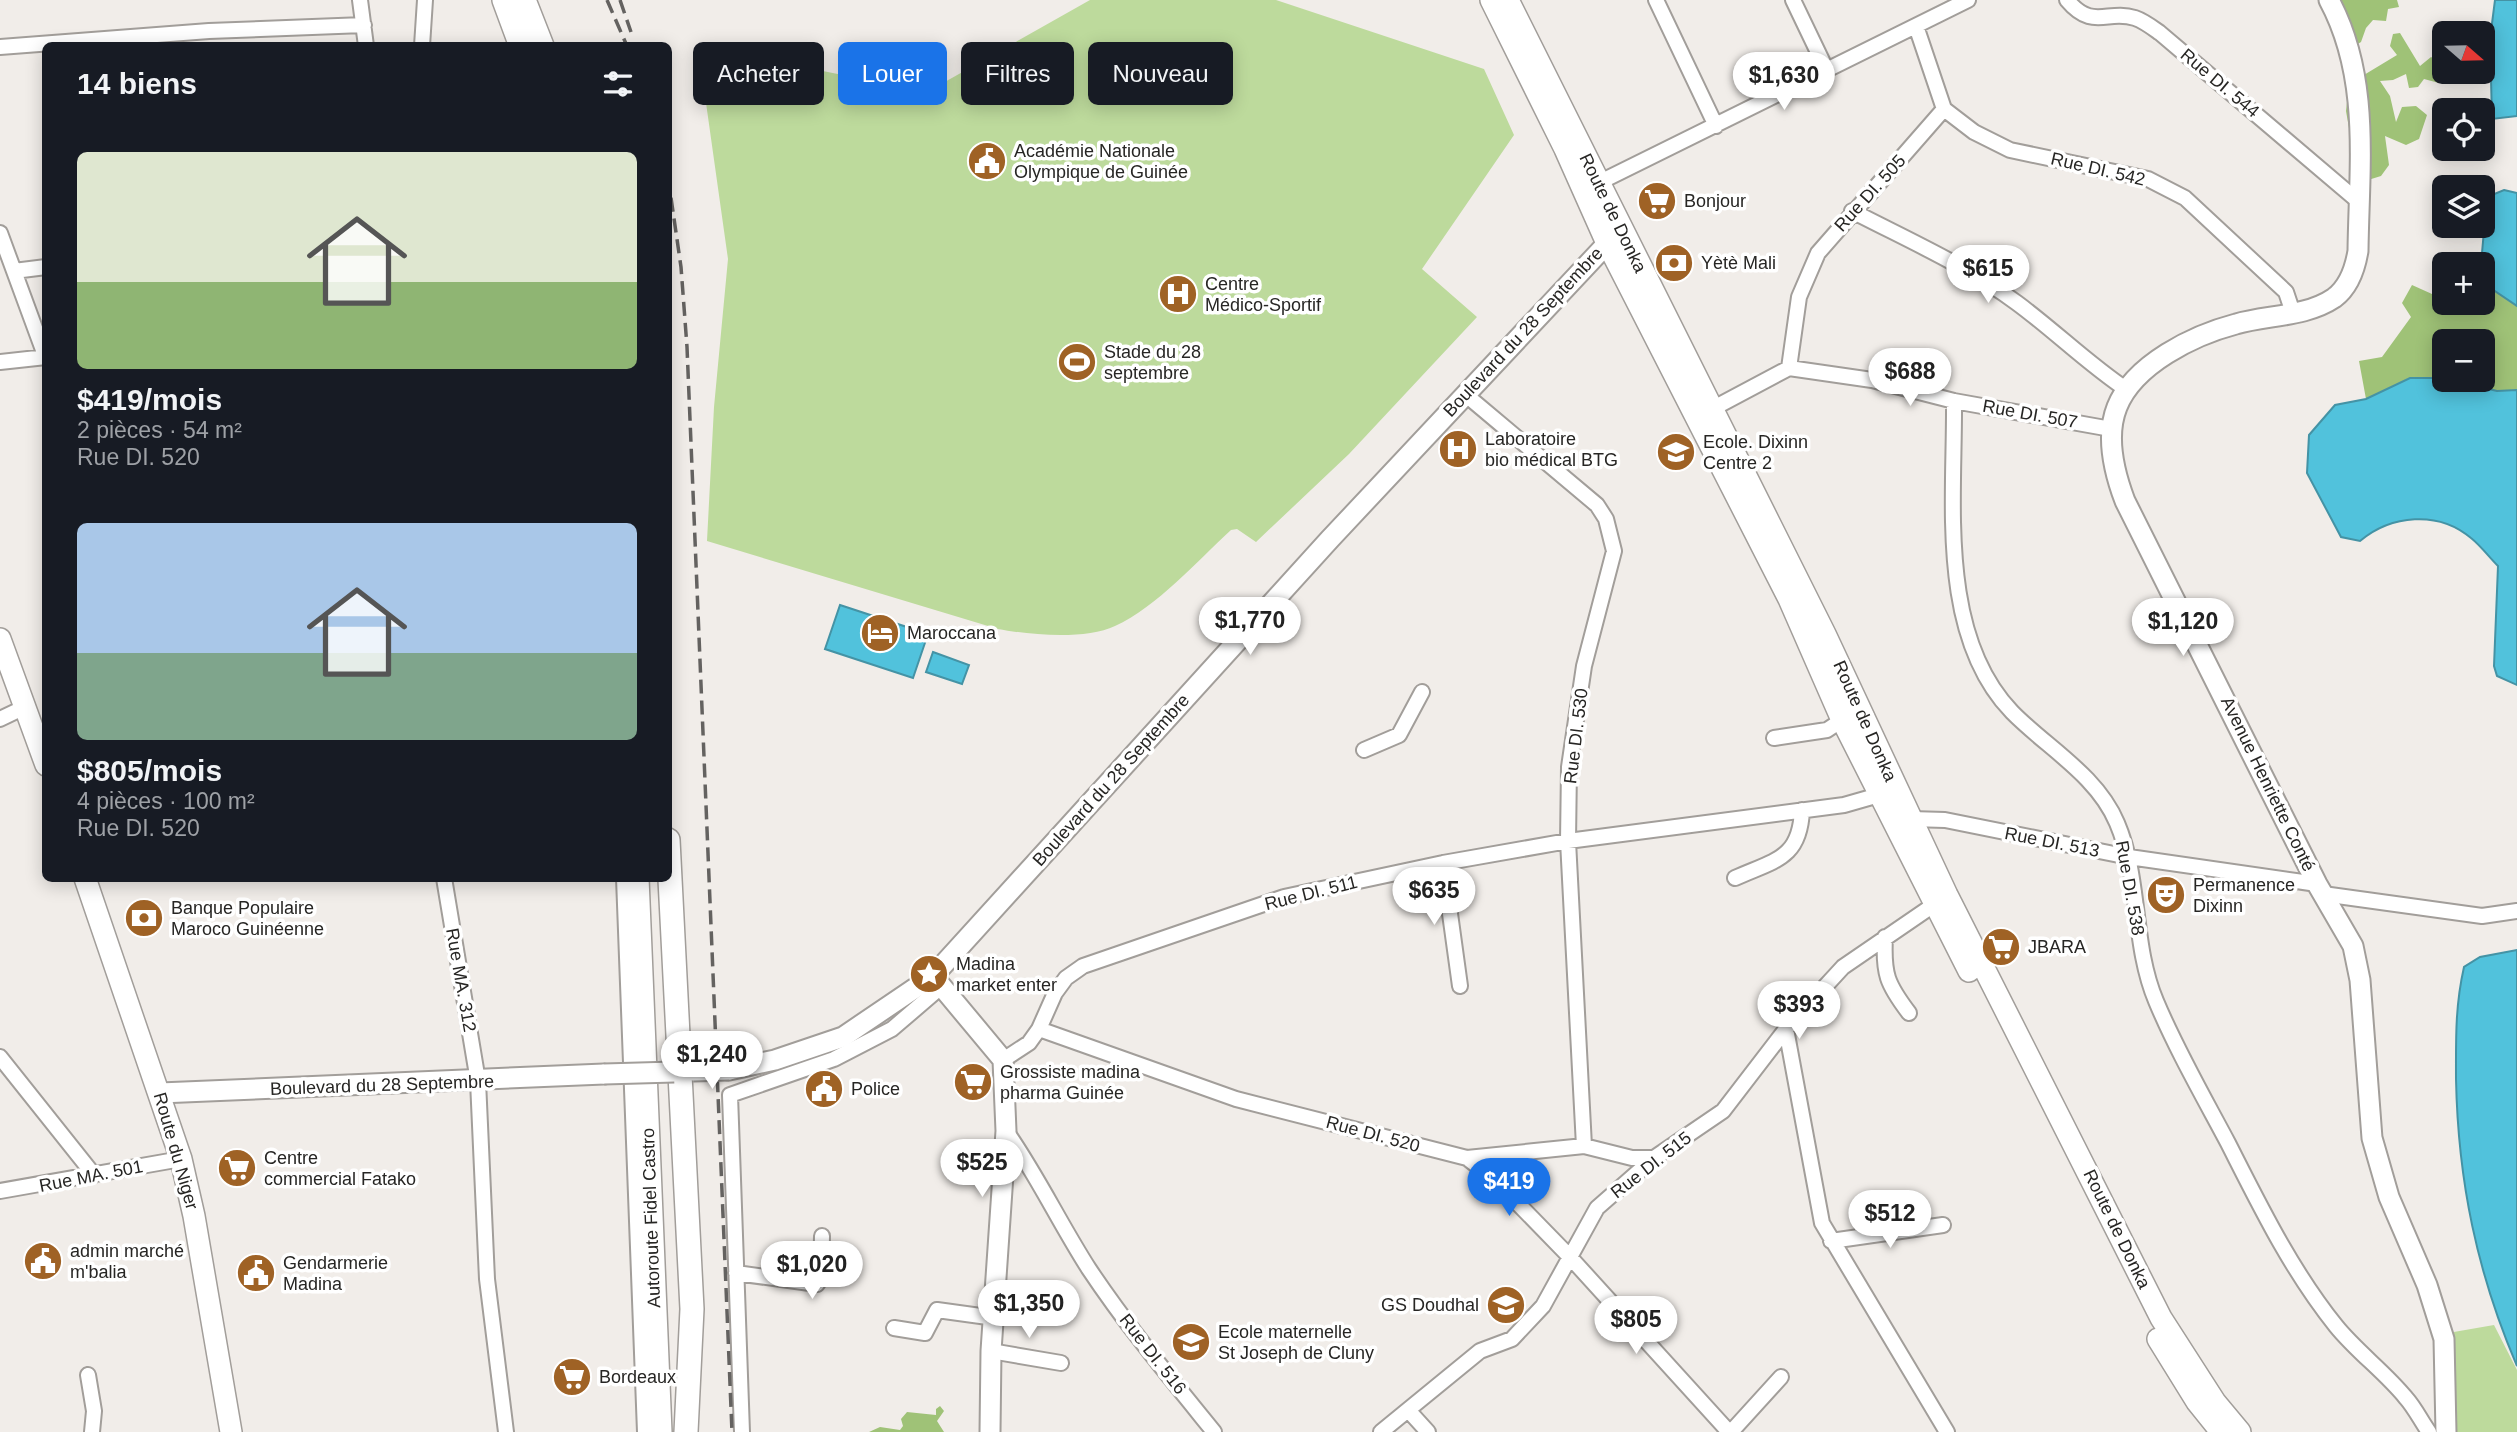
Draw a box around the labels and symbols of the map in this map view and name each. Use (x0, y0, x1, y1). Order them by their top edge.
north arrow (2432, 21, 2496, 84)
street label: Rue DI. 544 (2177, 44, 2263, 122)
pin: $1,630 (1727, 52, 1841, 112)
public building icon: Académie Nationale Olympique de Guinée (966, 140, 1008, 182)
place label: Académie Nationale Olympique de Guinée (1014, 141, 1188, 182)
street label: Rue DI. 542 (2049, 148, 2147, 190)
street label: Route de Donka (1575, 150, 1651, 277)
street label: Rue DI. 505 (1830, 151, 1910, 235)
supermarket icon: Bonjour (1636, 180, 1678, 222)
place label: Bonjour (1684, 191, 1746, 211)
bank icon: Yètè Mali (1653, 242, 1695, 284)
street label: Boulevard du 28 Septembre (1439, 243, 1607, 421)
pin: $615 (1947, 246, 2029, 305)
place label: Yètè Mali (1701, 253, 1776, 273)
hospital icon: Centre Médico-Sportif (1157, 273, 1199, 315)
place label: Centre Médico-Sportif (1205, 274, 1322, 315)
sports icon: Stade du 28 septembre (1056, 341, 1098, 383)
place label: Stade du 28 septembre (1104, 342, 1201, 383)
pin: $688 (1869, 348, 1951, 408)
street label: Rue DI. 507 (1981, 396, 2079, 432)
hospital icon: Laboratoire bio médical BTG (1437, 428, 1479, 470)
place label: Laboratoire bio médical BTG (1485, 429, 1618, 470)
school or university icon: Ecole. Dixinn Centre 2 (1655, 431, 1697, 473)
place label: Ecole. Dixinn Centre 2 (1703, 432, 1808, 473)
pin: $1,770 (1193, 598, 1307, 657)
pin: $1,120 (2126, 598, 2240, 658)
hotel icon: Maroccana (859, 612, 901, 654)
place label: Maroccana (907, 623, 997, 643)
street label: Route de Donka (1829, 658, 1901, 785)
street label: Rue DI. 530 (1560, 687, 1592, 785)
street label: Boulevard du 28 Septembre (1029, 690, 1193, 870)
street label: Avenue Henriette Conté (2217, 693, 2319, 875)
street label: Rue DI. 513 (2003, 823, 2101, 861)
street label: Rue DI. 538 (2112, 839, 2148, 937)
pin: $635 (1393, 867, 1475, 927)
street label: Rue DI. 511 (1263, 872, 1359, 914)
theatre icon: Permanence Dixinn (2145, 874, 2187, 916)
place label: Permanence Dixinn (2193, 875, 2295, 916)
bank icon: Banque Populaire Maroco Guinéenne (123, 897, 165, 939)
place label: Banque Populaire Maroco Guinéenne (171, 898, 324, 939)
supermarket icon: JBARA (1980, 926, 2022, 968)
street label: Rue MA. 312 (442, 927, 480, 1033)
place label: JBARA (2028, 937, 2086, 957)
place icon: Madina market enter (908, 953, 950, 995)
place label: Madina market enter (956, 954, 1057, 995)
pin: $393 (1758, 982, 1840, 1041)
pin: $1,240 (655, 1032, 769, 1091)
supermarket icon: Grossiste madina pharma Guinée (952, 1061, 994, 1103)
place label: Grossiste madina pharma Guinée (1000, 1062, 1141, 1103)
public building icon: Police (803, 1068, 845, 1110)
street label: Boulevard du 28 Septembre (270, 1071, 494, 1099)
place label: Police (851, 1079, 900, 1099)
street label: Route du Niger (150, 1090, 202, 1212)
street label: Rue DI. 520 (1324, 1112, 1422, 1156)
street label: Autoroute Fidel Castro (638, 1128, 664, 1308)
street label: Rue DI. 515 (1607, 1128, 1695, 1202)
pin: $525 (941, 1140, 1023, 1199)
supermarket icon: Centre commercial Fatako (216, 1147, 258, 1189)
place label: Centre commercial Fatako (264, 1148, 416, 1189)
street label: Rue MA. 501 (38, 1156, 144, 1196)
pin: $419 (1468, 1158, 1550, 1218)
street label: Route de Donka (2079, 1166, 2155, 1293)
pin: $512 (1849, 1190, 1931, 1250)
public building icon: admin marché m'balia (22, 1240, 64, 1282)
place label: admin marché m'balia (70, 1241, 184, 1282)
pin: $1,020 (755, 1242, 869, 1301)
public building icon: Gendarmerie Madina (235, 1252, 277, 1294)
place label: Gendarmerie Madina (283, 1253, 388, 1294)
pin: $1,350 (972, 1280, 1086, 1340)
school or university icon: GS Doudhal (1485, 1284, 1527, 1326)
place label: GS Doudhal (1381, 1295, 1479, 1315)
pin: $805 (1595, 1296, 1677, 1356)
street label: Rue DI. 516 (1116, 1310, 1190, 1398)
school or university icon: Ecole maternelle St Joseph de Cluny (1170, 1321, 1212, 1363)
place label: Ecole maternelle St Joseph de Cluny (1218, 1322, 1374, 1363)
supermarket icon: Bordeaux (551, 1356, 593, 1398)
place label: Bordeaux (599, 1367, 676, 1387)

